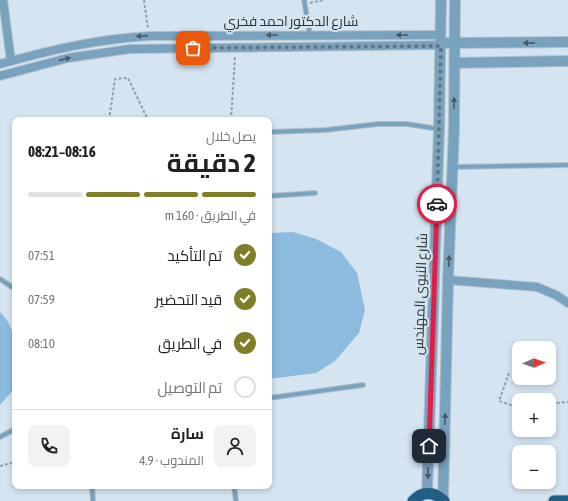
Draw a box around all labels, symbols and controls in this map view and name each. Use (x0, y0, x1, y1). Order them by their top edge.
street label: شارع الدكتور احمد فخري (224, 13, 358, 33)
pin (176, 31, 210, 65)
one-way arrow (265, 32, 278, 38)
one-way arrow (395, 32, 408, 38)
one-way arrow (135, 33, 148, 39)
icon: bag (182, 37, 204, 59)
one-way arrow (522, 40, 535, 46)
one-way arrow (59, 56, 71, 62)
one-way arrow (451, 96, 457, 109)
text: يصل خلال (206, 129, 256, 144)
text: 08:16–08:21 (28, 143, 96, 160)
text: 2 دقيقة (167, 148, 256, 178)
courier (417, 184, 457, 224)
icon: car (426, 193, 448, 215)
text: في الطريق · 160 m (165, 208, 256, 223)
street label: شارع النبوى المهندس (410, 233, 431, 355)
icon: check (234, 244, 256, 266)
text: تم التأكيد (167, 247, 222, 264)
text: 07:51 (28, 248, 55, 263)
one-way arrow (445, 255, 452, 267)
icon: check (234, 288, 256, 310)
text: قيد التحضير (155, 291, 222, 308)
text: 07:59 (28, 292, 55, 307)
icon: check (234, 332, 256, 354)
text: في الطريق (158, 335, 222, 352)
text: 08:10 (28, 336, 55, 351)
north arrow (512, 341, 556, 385)
map controls (512, 341, 556, 489)
text: تم التوصيل (158, 379, 222, 396)
button: + (512, 393, 556, 437)
one-way arrow (442, 412, 448, 425)
button: phone (28, 425, 70, 467)
text: سارة (171, 425, 204, 442)
button: person (214, 425, 256, 467)
pin (412, 429, 446, 463)
icon: home (418, 435, 440, 457)
button: − (512, 445, 556, 489)
text: المندوب · 4.9 (139, 453, 204, 468)
one-way arrow (425, 467, 431, 480)

